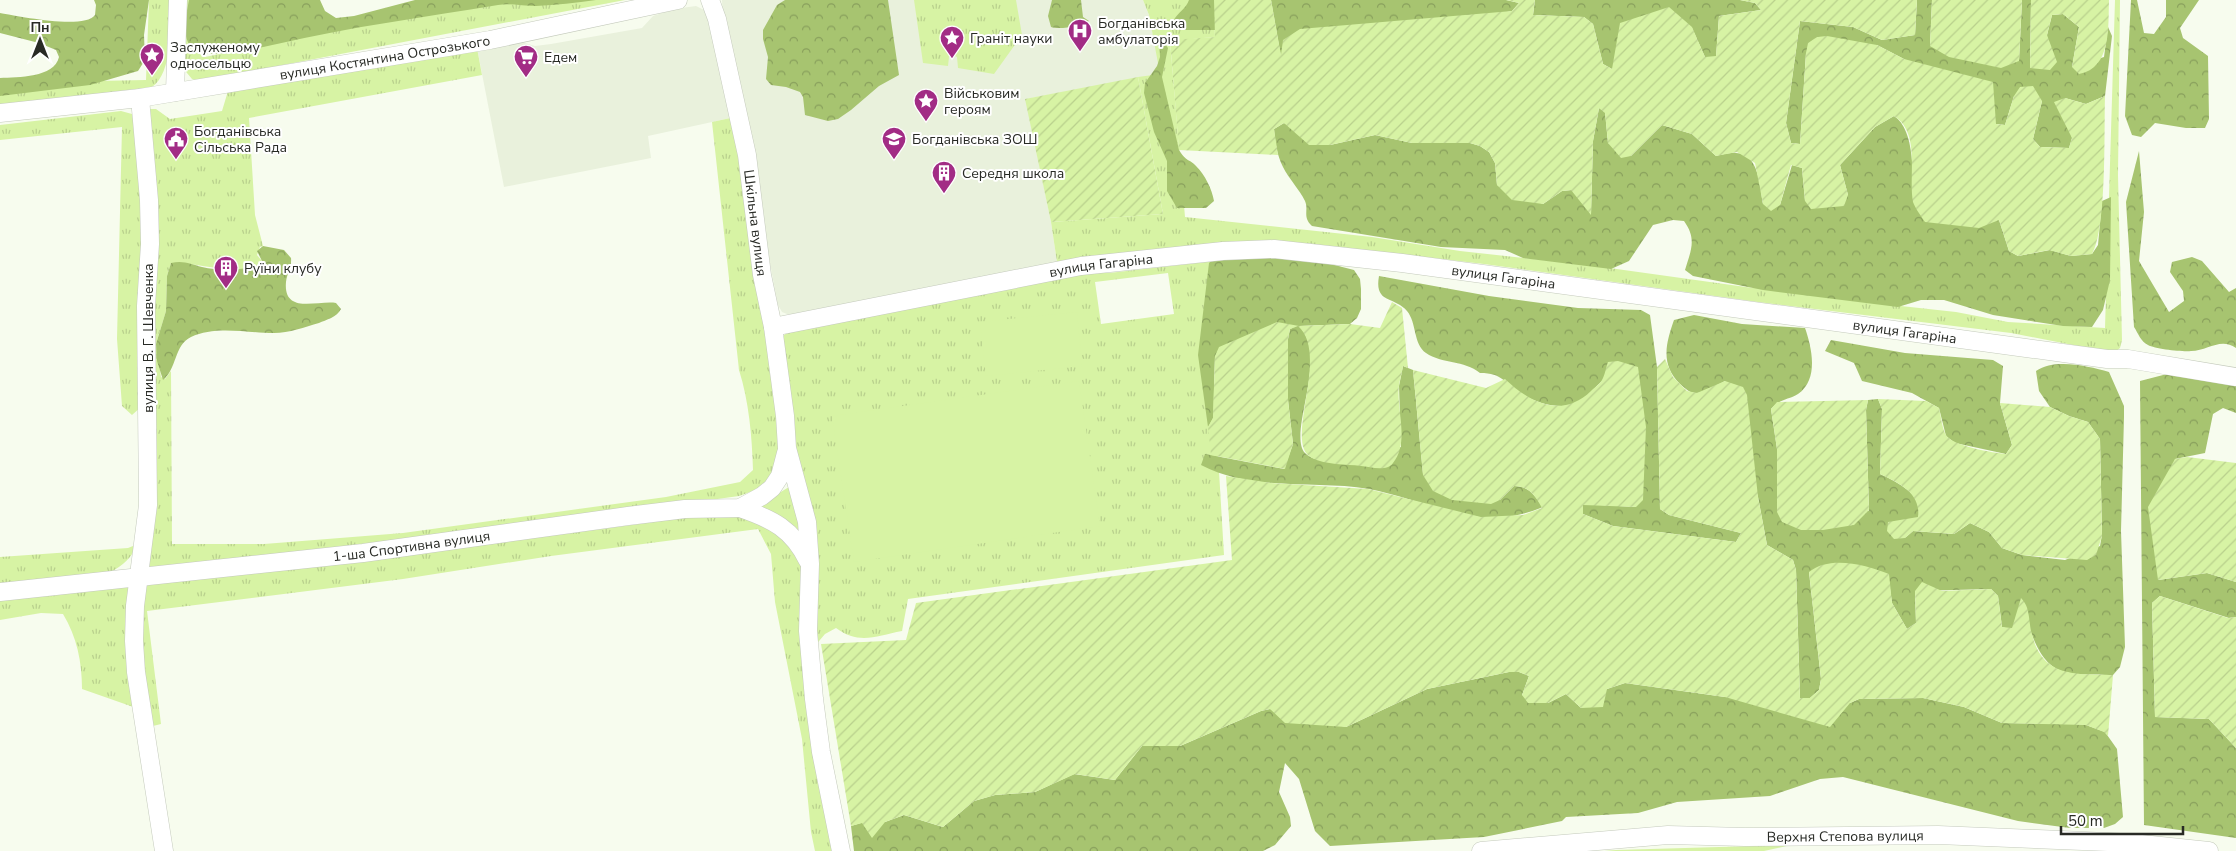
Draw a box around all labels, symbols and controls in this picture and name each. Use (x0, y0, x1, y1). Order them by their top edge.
place label: Богданівська амбулаторія (1098, 14, 1185, 49)
north arrow (15, 15, 65, 65)
text: Пн (30, 18, 50, 37)
hospital icon: Богданівська амбулаторія (1067, 18, 1093, 52)
place icon: Граніт науки (939, 25, 965, 59)
place label: Граніт науки (970, 29, 1052, 48)
street label: вулиця Костянтина Острозького (278, 31, 492, 84)
place label: Заслуженому односельцю (170, 38, 260, 73)
place icon: Заслуженому односельцю (139, 42, 165, 76)
supermarket icon: Едем (513, 44, 539, 78)
place label: Едем (544, 48, 577, 67)
place label: Військовим героям (944, 84, 1020, 119)
place icon: Військовим героям (913, 88, 939, 122)
place label: Богданівська Сільська Рада (194, 122, 287, 157)
public building icon: Богданівська Сільська Рада (163, 126, 189, 160)
school or university icon: Богданівська ЗОШ (881, 126, 907, 160)
place label: Богданівська ЗОШ (912, 130, 1037, 149)
building icon: Середня школа (931, 160, 957, 194)
place label: Середня школа (962, 164, 1064, 183)
street label: Шкільна вулиця (739, 169, 772, 277)
street label: вулиця Гагаріна (1047, 249, 1154, 282)
building icon: Руїни клубу (213, 255, 239, 289)
place label: Руїни клубу (244, 259, 322, 278)
street label: вулиця Гагаріна (1450, 260, 1557, 293)
street label: вулиця В. Г. Шевченка (139, 263, 158, 413)
street label: вулиця Гагаріна (1852, 315, 1958, 348)
street label: 1-ша Спортивна вулиця (332, 526, 491, 566)
scale bar (2061, 804, 2184, 836)
text: 50 m (2068, 811, 2103, 831)
street label: Верхня Степова вулиця (1767, 826, 1924, 846)

